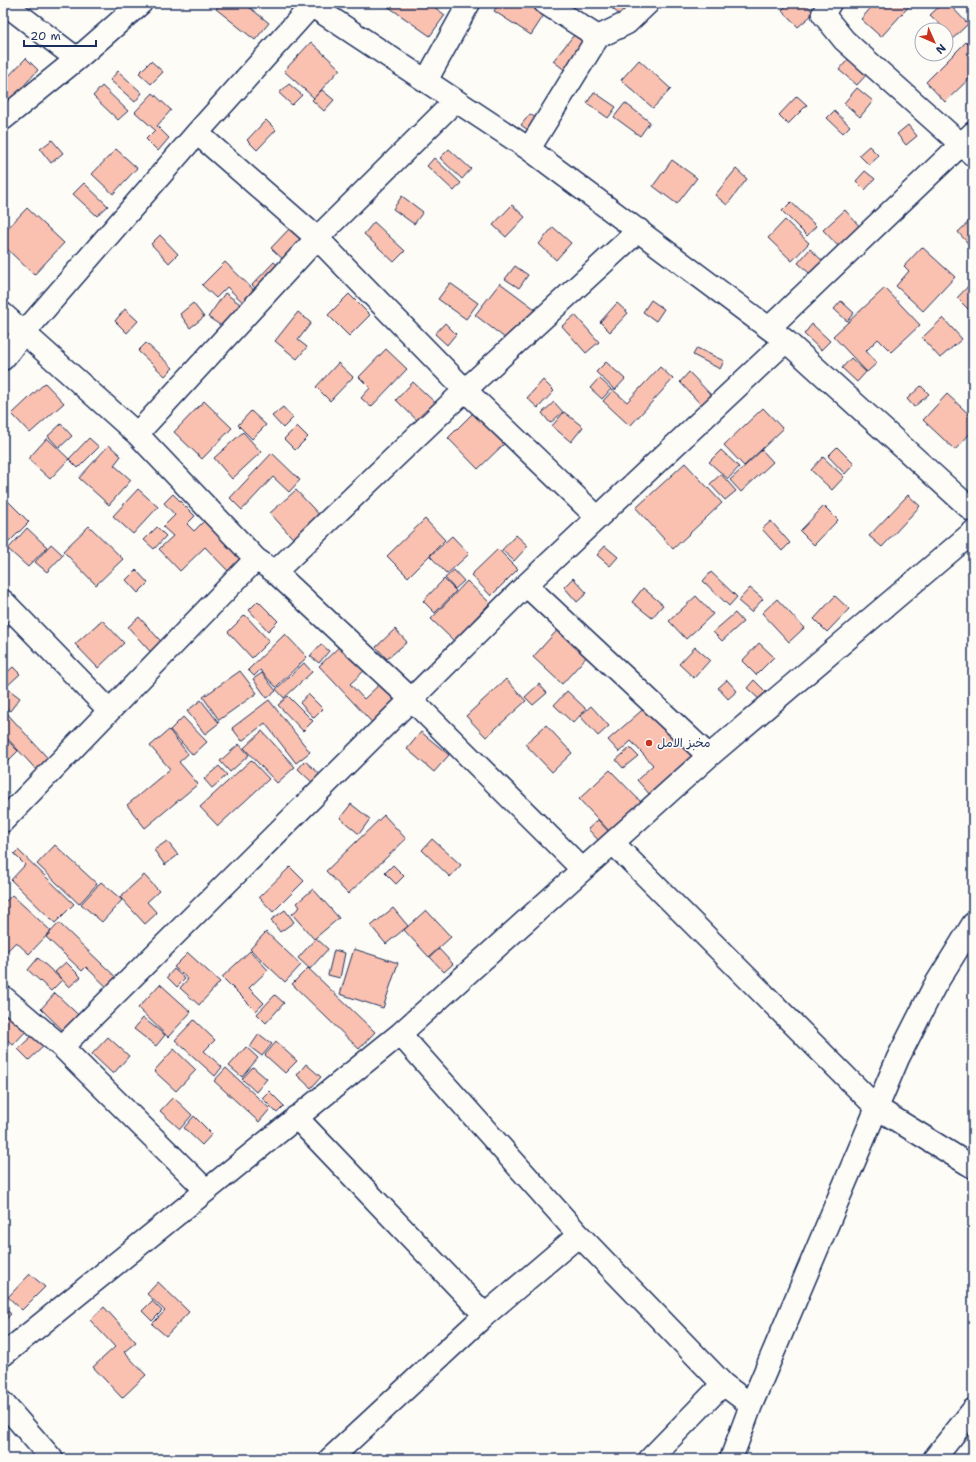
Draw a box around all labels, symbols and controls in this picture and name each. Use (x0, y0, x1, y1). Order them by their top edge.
scale bar (24, 22, 96, 48)
north arrow (914, 22, 954, 62)
text: 20 m (30, 28, 61, 44)
text: N (932, 40, 949, 57)
place label: مخبز الامل (657, 735, 710, 751)
marker: مخبز الامل (644, 738, 654, 748)

